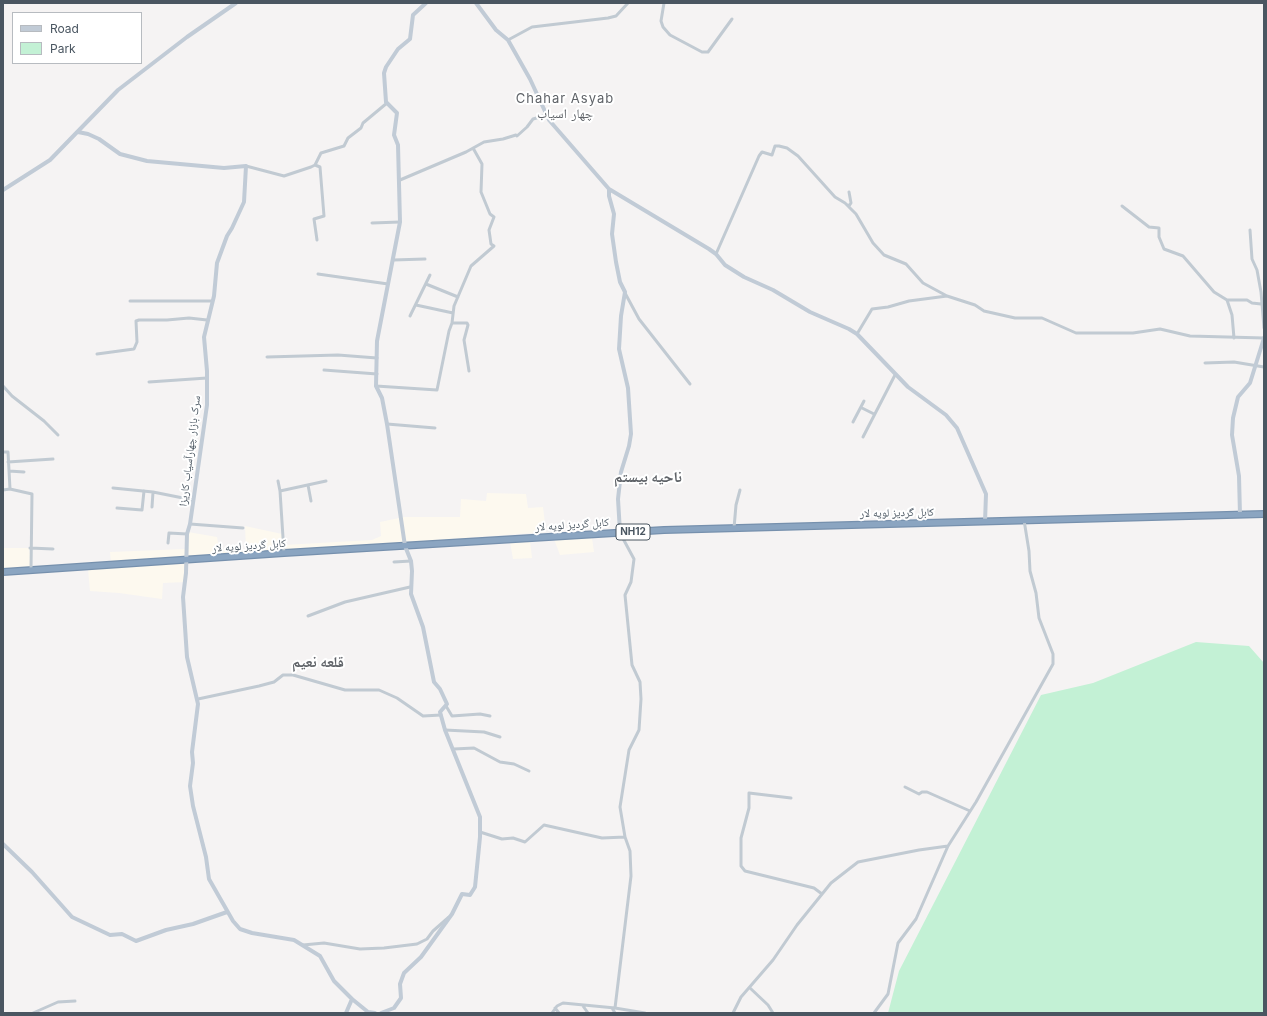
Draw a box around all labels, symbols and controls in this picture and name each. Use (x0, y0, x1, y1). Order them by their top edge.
legend (12, 12, 142, 64)
text: Road (50, 21, 79, 36)
text: Park (50, 41, 76, 56)
district label: Chahar Asyab چهار اسیاب (516, 91, 614, 122)
street label: سرک بازار چهارآسیاب کاریزا (177, 395, 203, 507)
district label: ناحیه بیستم (614, 468, 682, 486)
street label: کابل گردیز لویه لار (860, 506, 934, 520)
street label: کابل گردیز لویه لار (535, 516, 609, 534)
road number: NH12 (616, 524, 650, 540)
street label: کابل گردیز لویه لار (212, 537, 286, 555)
district label: قلعه نعيم (292, 653, 344, 671)

